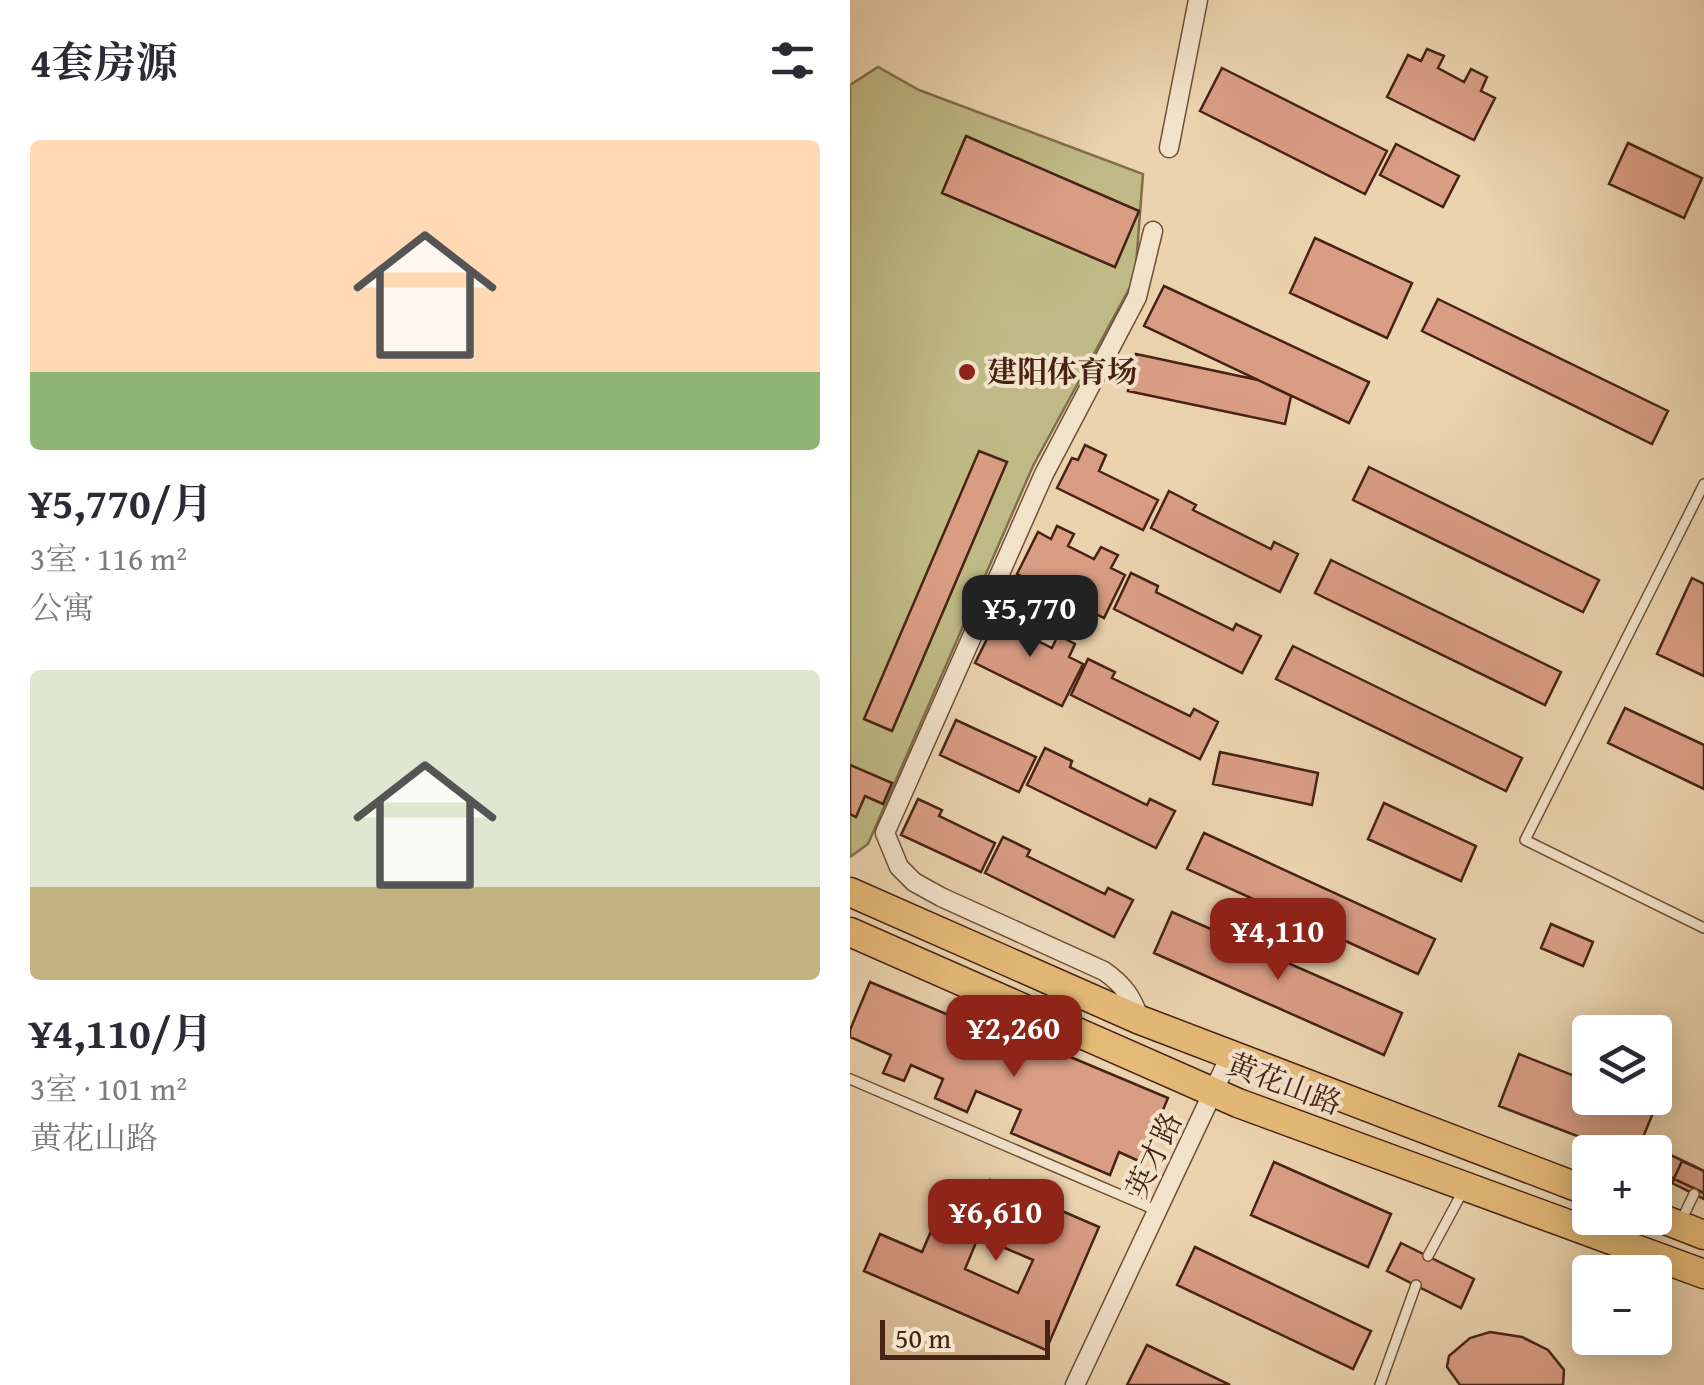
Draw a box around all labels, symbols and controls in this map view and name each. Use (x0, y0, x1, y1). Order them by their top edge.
text: 4套房源 (30, 31, 178, 92)
icon: filters (765, 33, 820, 88)
icon: home (335, 205, 515, 385)
place label: 建阳体育场 (987, 349, 1137, 393)
marker: 建阳体育场 (956, 361, 978, 383)
text: ¥5,770/月 (30, 472, 213, 533)
text: 3室 · 116 m² (30, 535, 187, 582)
pin: ¥5,770 (949, 575, 1111, 660)
text: 公寓 (30, 584, 94, 631)
text: ¥5,770 (984, 584, 1076, 631)
icon: home (335, 735, 515, 915)
pin: ¥4,110 (1197, 898, 1359, 983)
text: ¥4,110 (1232, 907, 1324, 954)
pin: ¥2,260 (933, 995, 1095, 1080)
text: ¥4,110/月 (30, 1002, 213, 1063)
text: ¥2,260 (968, 1004, 1060, 1051)
map controls (1572, 1015, 1672, 1355)
button: layers (1572, 1015, 1672, 1115)
street label: 黄花山路 (1220, 1041, 1348, 1125)
text: 3室 · 101 m² (30, 1065, 187, 1112)
street label: 英才路 (1114, 1104, 1192, 1205)
text: 黄花山路 (30, 1114, 158, 1161)
button: + (1572, 1135, 1672, 1235)
pin: ¥6,610 (915, 1179, 1077, 1264)
text: ¥6,610 (950, 1188, 1042, 1235)
button: − (1572, 1255, 1672, 1355)
scale bar (880, 1315, 1050, 1360)
text: 50 m (895, 1317, 951, 1358)

